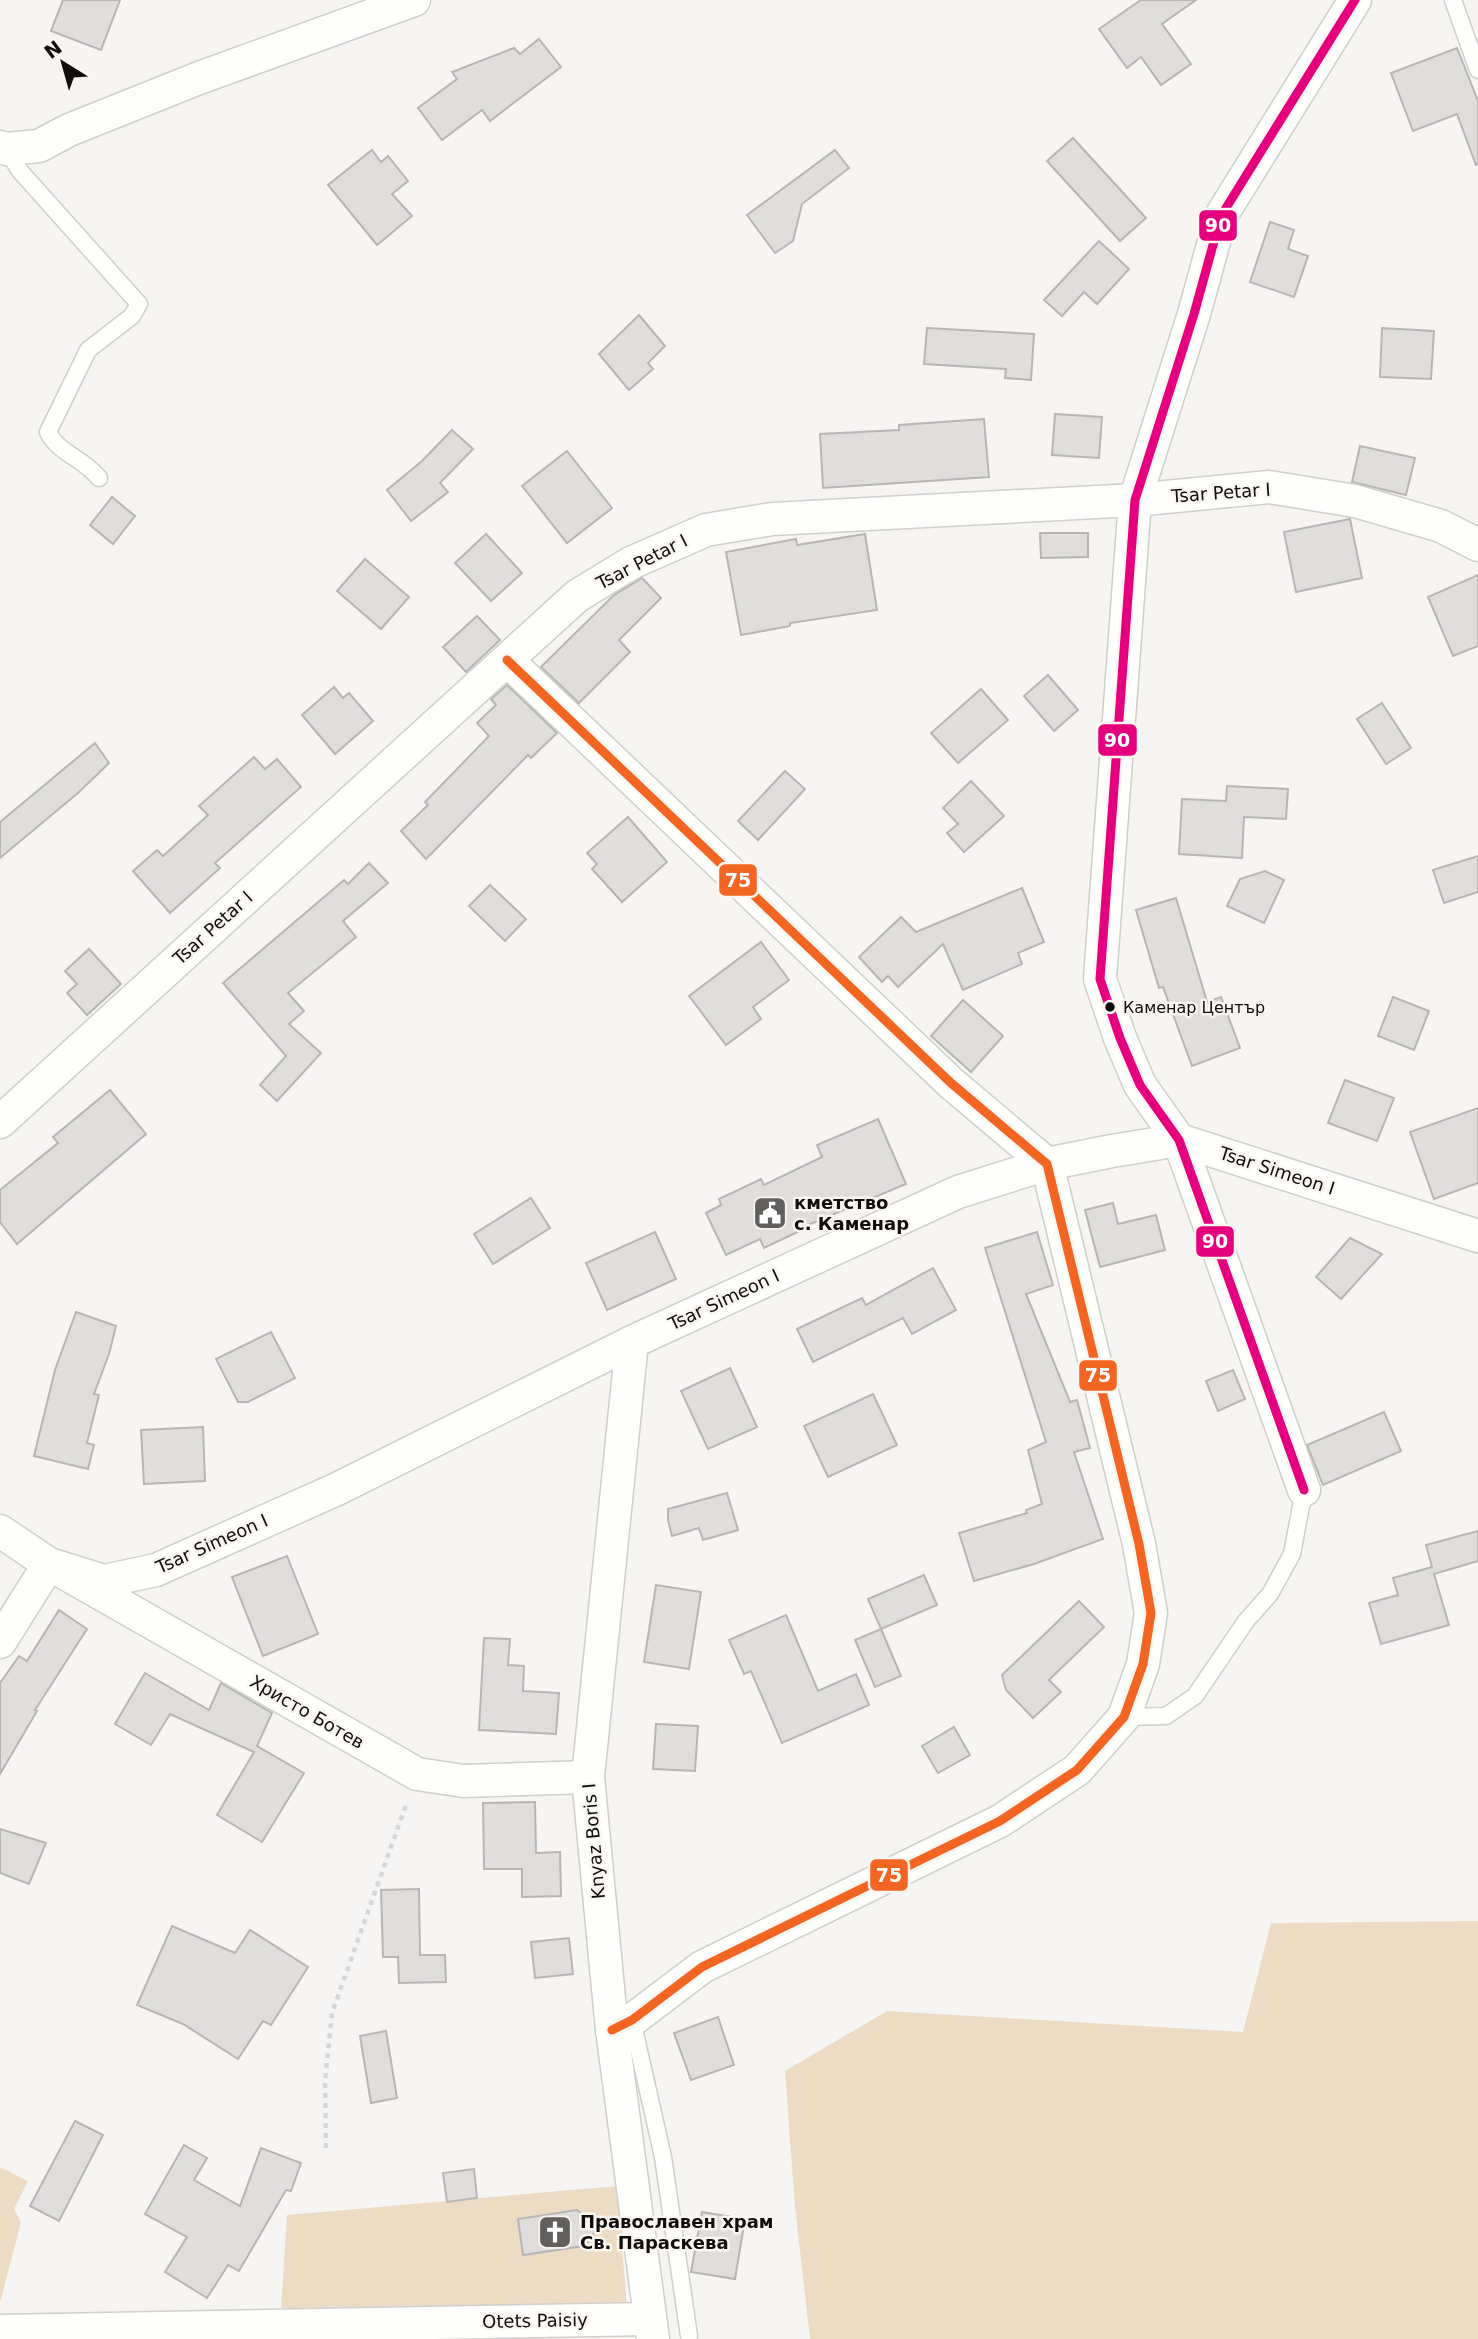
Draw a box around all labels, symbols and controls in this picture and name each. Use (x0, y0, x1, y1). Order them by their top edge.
north arrow (28, 28, 98, 98)
text: N (40, 36, 66, 63)
line badge: 90 (1198, 209, 1238, 242)
text: 90 (1205, 214, 1231, 236)
street label: Tsar Petar I (1170, 479, 1271, 507)
street label: Tsar Petar I (592, 530, 691, 594)
line badge: 90 (1097, 723, 1138, 757)
text: 90 (1104, 729, 1130, 751)
line badge: 75 (718, 863, 758, 897)
text: 75 (725, 869, 751, 891)
street label: Tsar Petar I (168, 887, 257, 969)
place label: Каменар Център (1123, 998, 1265, 1017)
marker: Каменар Център (1103, 1000, 1117, 1014)
street label: Tsar Simeon I (1216, 1142, 1337, 1199)
place label: кметство с. Каменар (794, 1192, 909, 1234)
public building icon: кметство с. Каменар (751, 1194, 789, 1232)
line badge: 90 (1195, 1225, 1235, 1258)
text: 90 (1202, 1230, 1228, 1252)
street label: Tsar Simeon I (664, 1265, 783, 1335)
line badge: 75 (1078, 1359, 1118, 1392)
text: 75 (1085, 1364, 1111, 1386)
street label: Tsar Simeon I (152, 1510, 271, 1578)
street label: Христо Ботев (247, 1670, 368, 1753)
street label: Knyaz Boris I (578, 1782, 609, 1900)
line badge: 75 (869, 1858, 909, 1892)
text: 75 (876, 1864, 902, 1886)
place label: Православен храм Св. Параскева (580, 2211, 774, 2253)
church icon: Православен храм Св. Параскева (536, 2213, 574, 2251)
street label: Otets Paisiy (482, 2309, 588, 2332)

